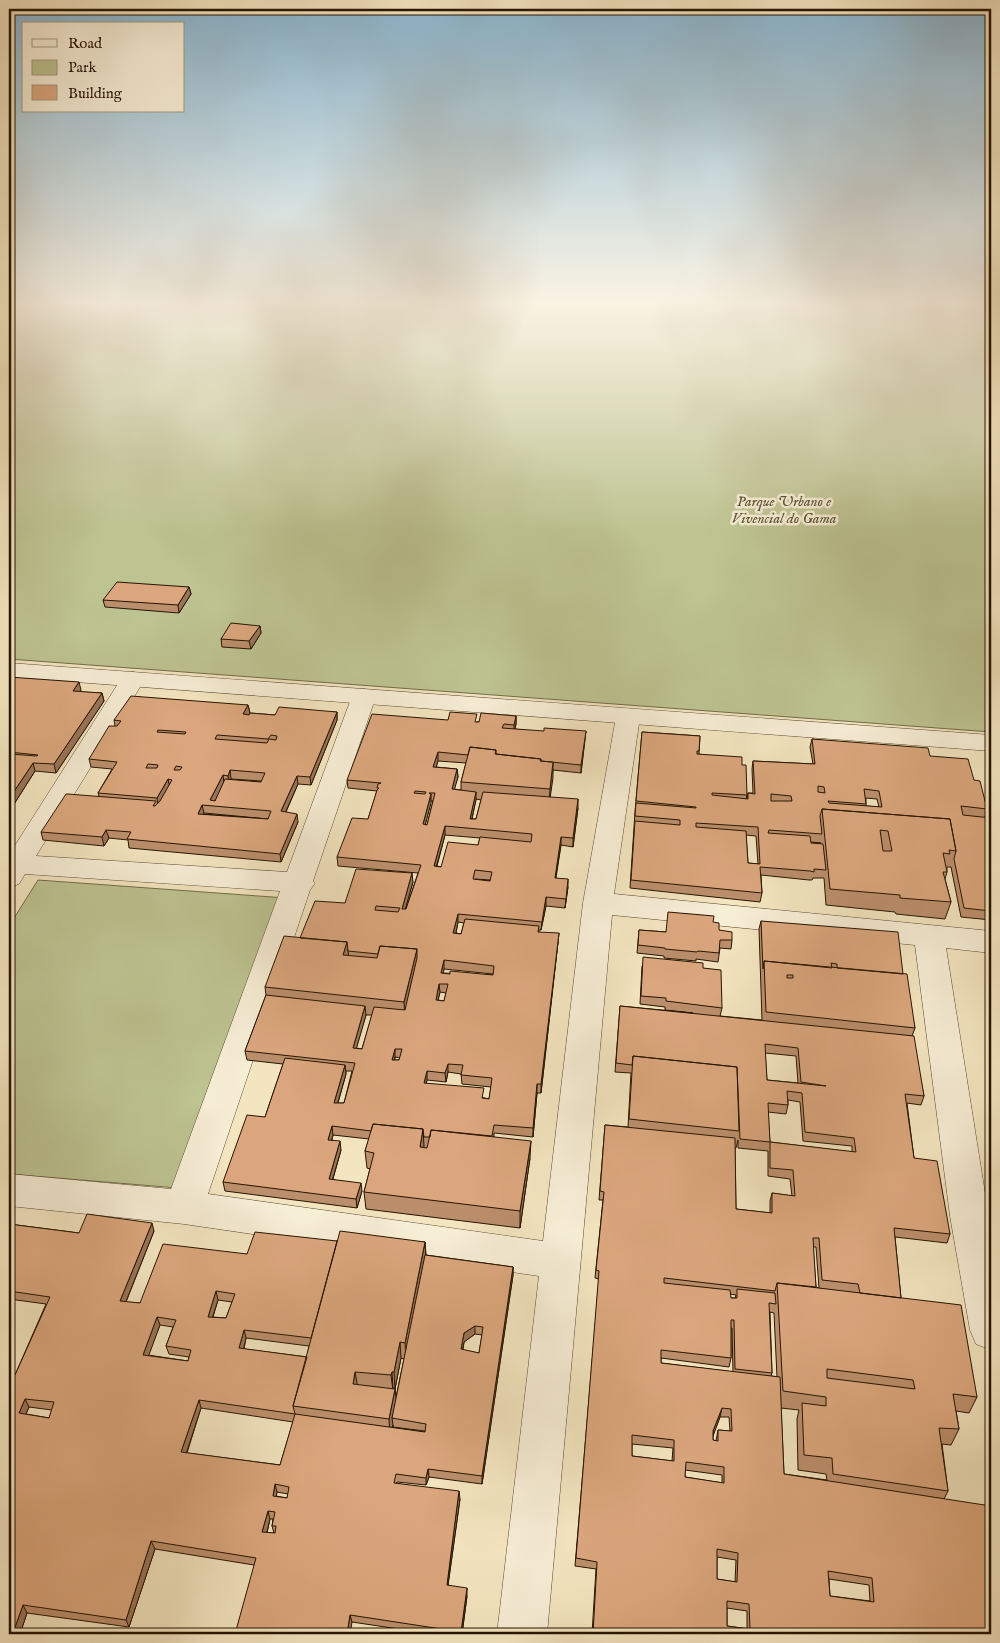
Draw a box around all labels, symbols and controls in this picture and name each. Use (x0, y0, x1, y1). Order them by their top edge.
legend (22, 22, 185, 112)
text: Road (68, 34, 103, 53)
text: Park (68, 58, 98, 77)
text: Building (68, 84, 123, 103)
park label: Parque Urbano e Vivencial do Gama (732, 492, 837, 528)

